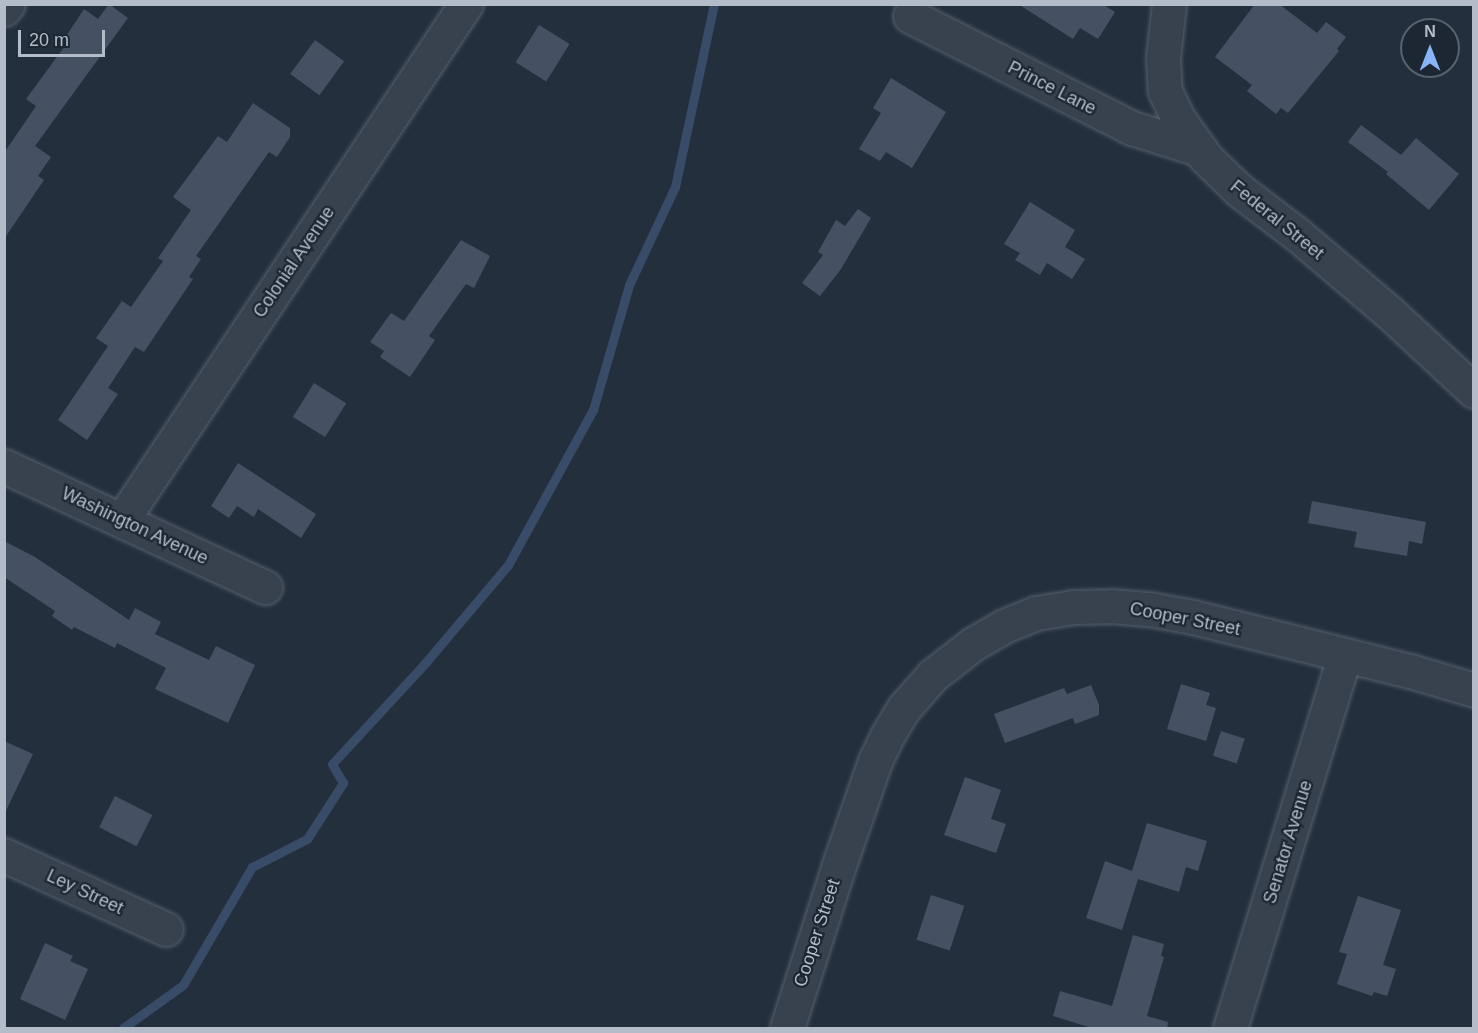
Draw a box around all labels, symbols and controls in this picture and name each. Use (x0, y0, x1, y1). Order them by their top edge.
scale bar (21, 18, 108, 56)
north arrow (1400, 18, 1460, 78)
text: N (1424, 23, 1436, 40)
text: 20 m (29, 30, 69, 50)
street label: Prince Lane (1004, 57, 1100, 119)
street label: Federal Street (1226, 176, 1328, 264)
street label: Colonial Avenue (248, 202, 340, 322)
street label: Washington Avenue (58, 482, 212, 570)
street label: Cooper Street (1128, 598, 1242, 640)
street label: Senator Avenue (1259, 777, 1317, 907)
street label: Ley Street (43, 865, 127, 919)
street label: Cooper Street (789, 876, 845, 990)

